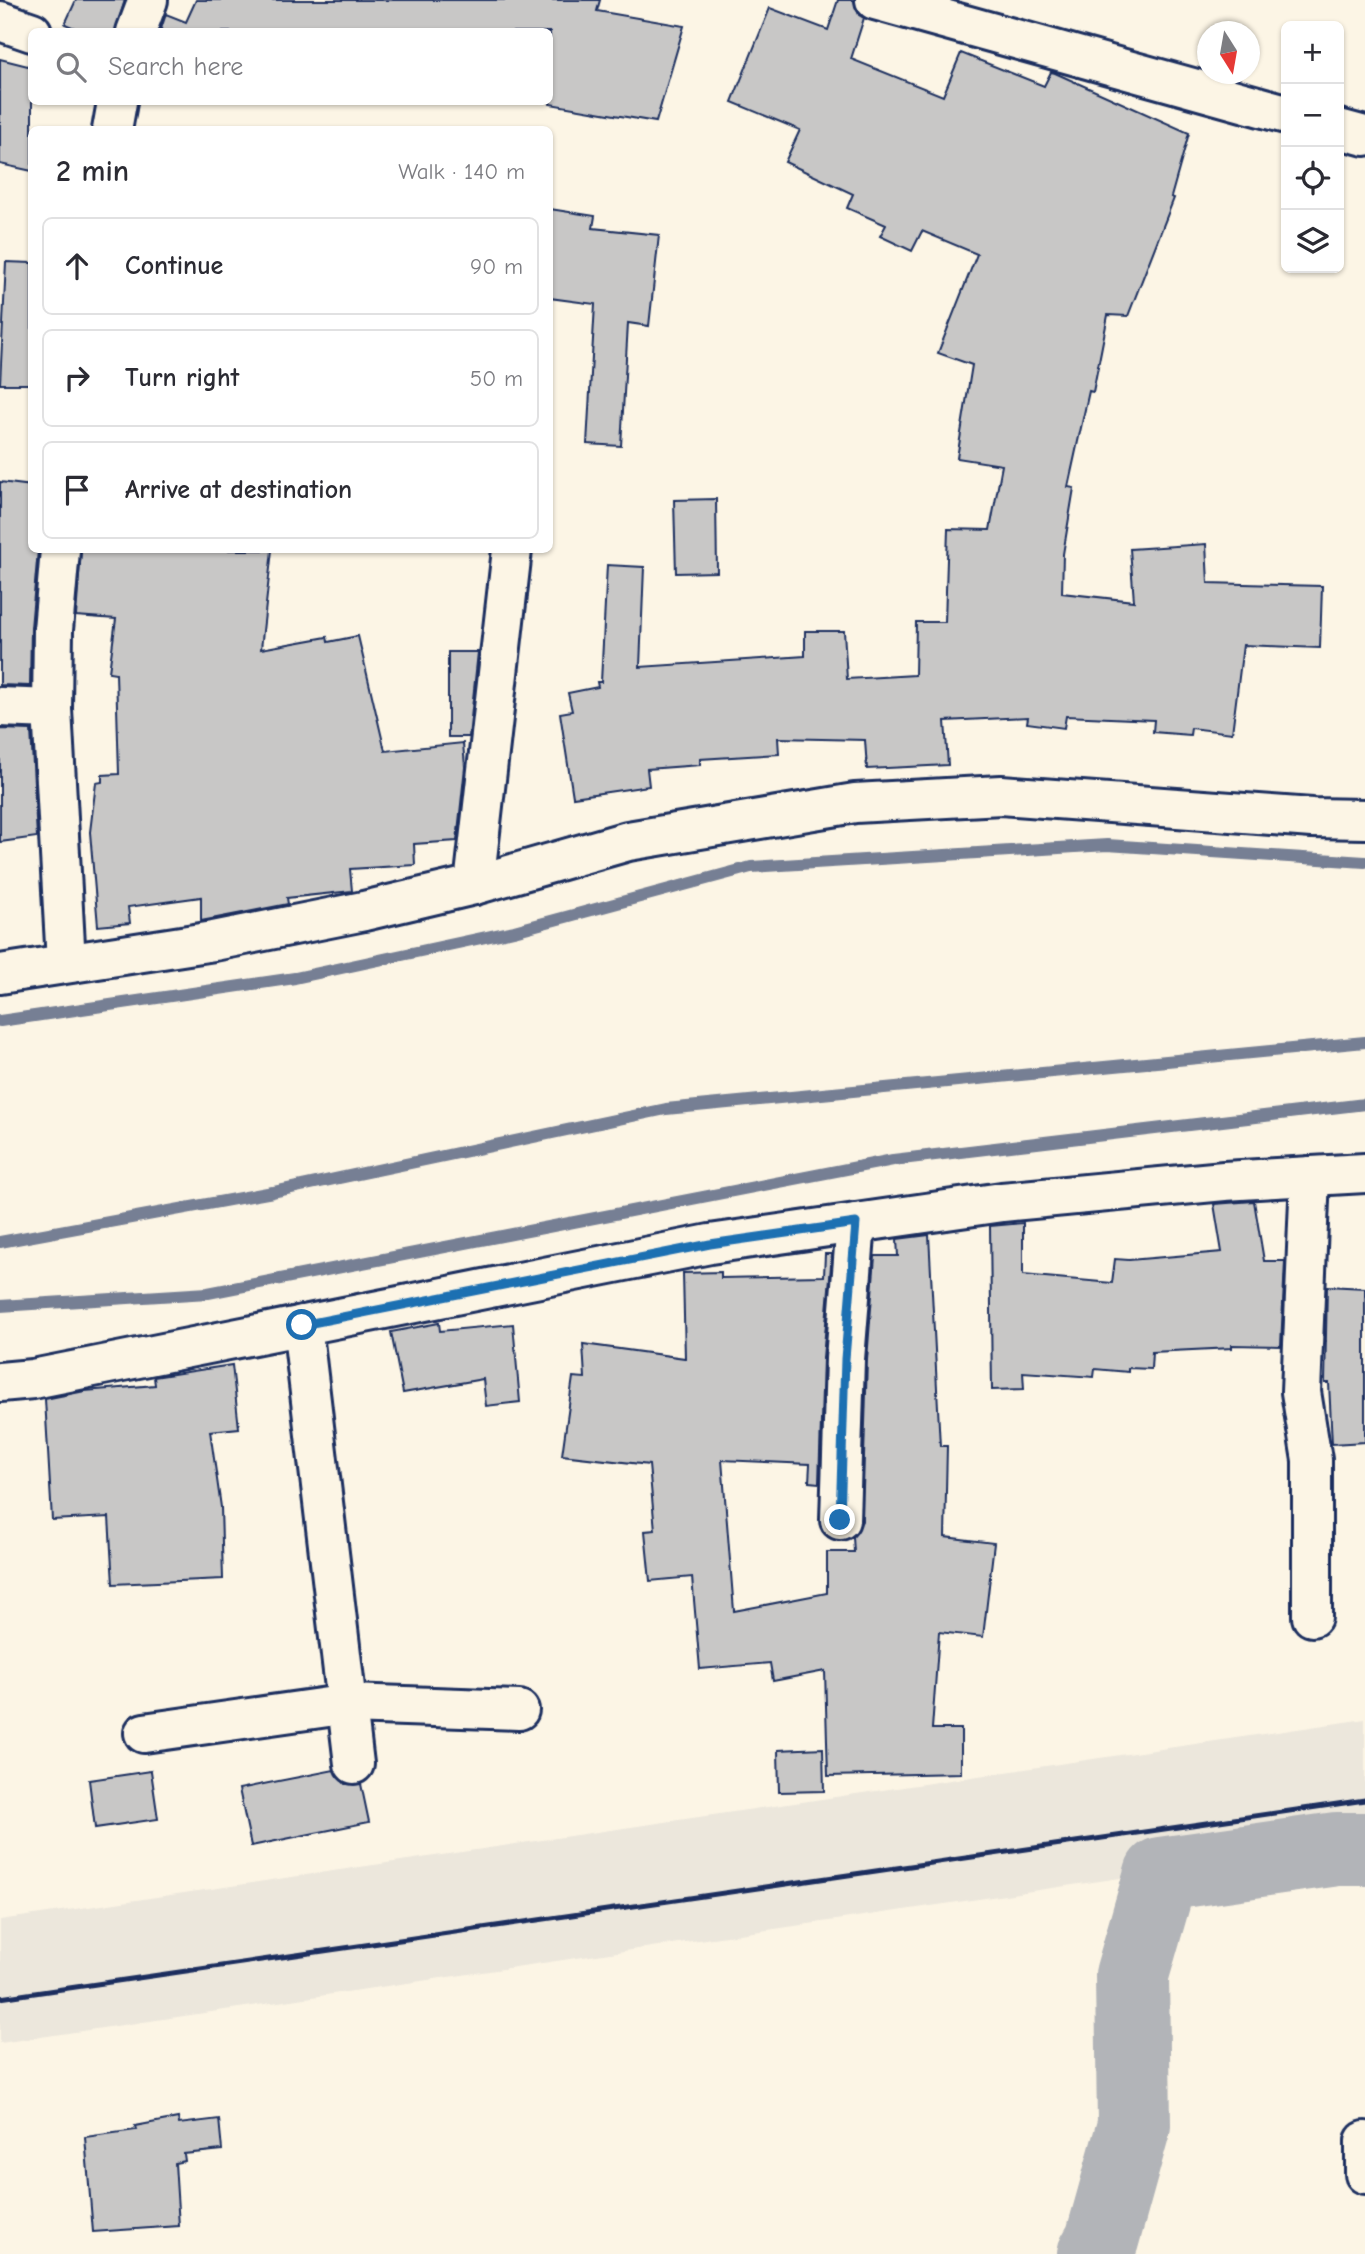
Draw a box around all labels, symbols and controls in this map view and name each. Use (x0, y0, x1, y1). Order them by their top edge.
north arrow (1197, 21, 1260, 84)
map controls (1281, 21, 1344, 273)
button: + (1281, 21, 1344, 84)
search box (28, 28, 553, 105)
icon: search (52, 48, 90, 86)
text: Search here (108, 52, 243, 82)
button: − (1281, 84, 1344, 147)
button: locate (1281, 147, 1344, 210)
text: 2 min (56, 154, 129, 189)
text: Walk · 140 m (398, 158, 525, 185)
button: layers (1281, 210, 1344, 273)
icon: ahead (58, 247, 96, 285)
text: Continue (125, 251, 223, 281)
text: 90 m (470, 253, 523, 280)
icon: right (58, 359, 96, 397)
text: Turn right (125, 363, 239, 393)
text: 50 m (470, 365, 523, 392)
icon: arrive (58, 471, 96, 509)
text: Arrive at destination (125, 475, 352, 505)
route start (286, 1309, 317, 1340)
route end (824, 1504, 855, 1535)

